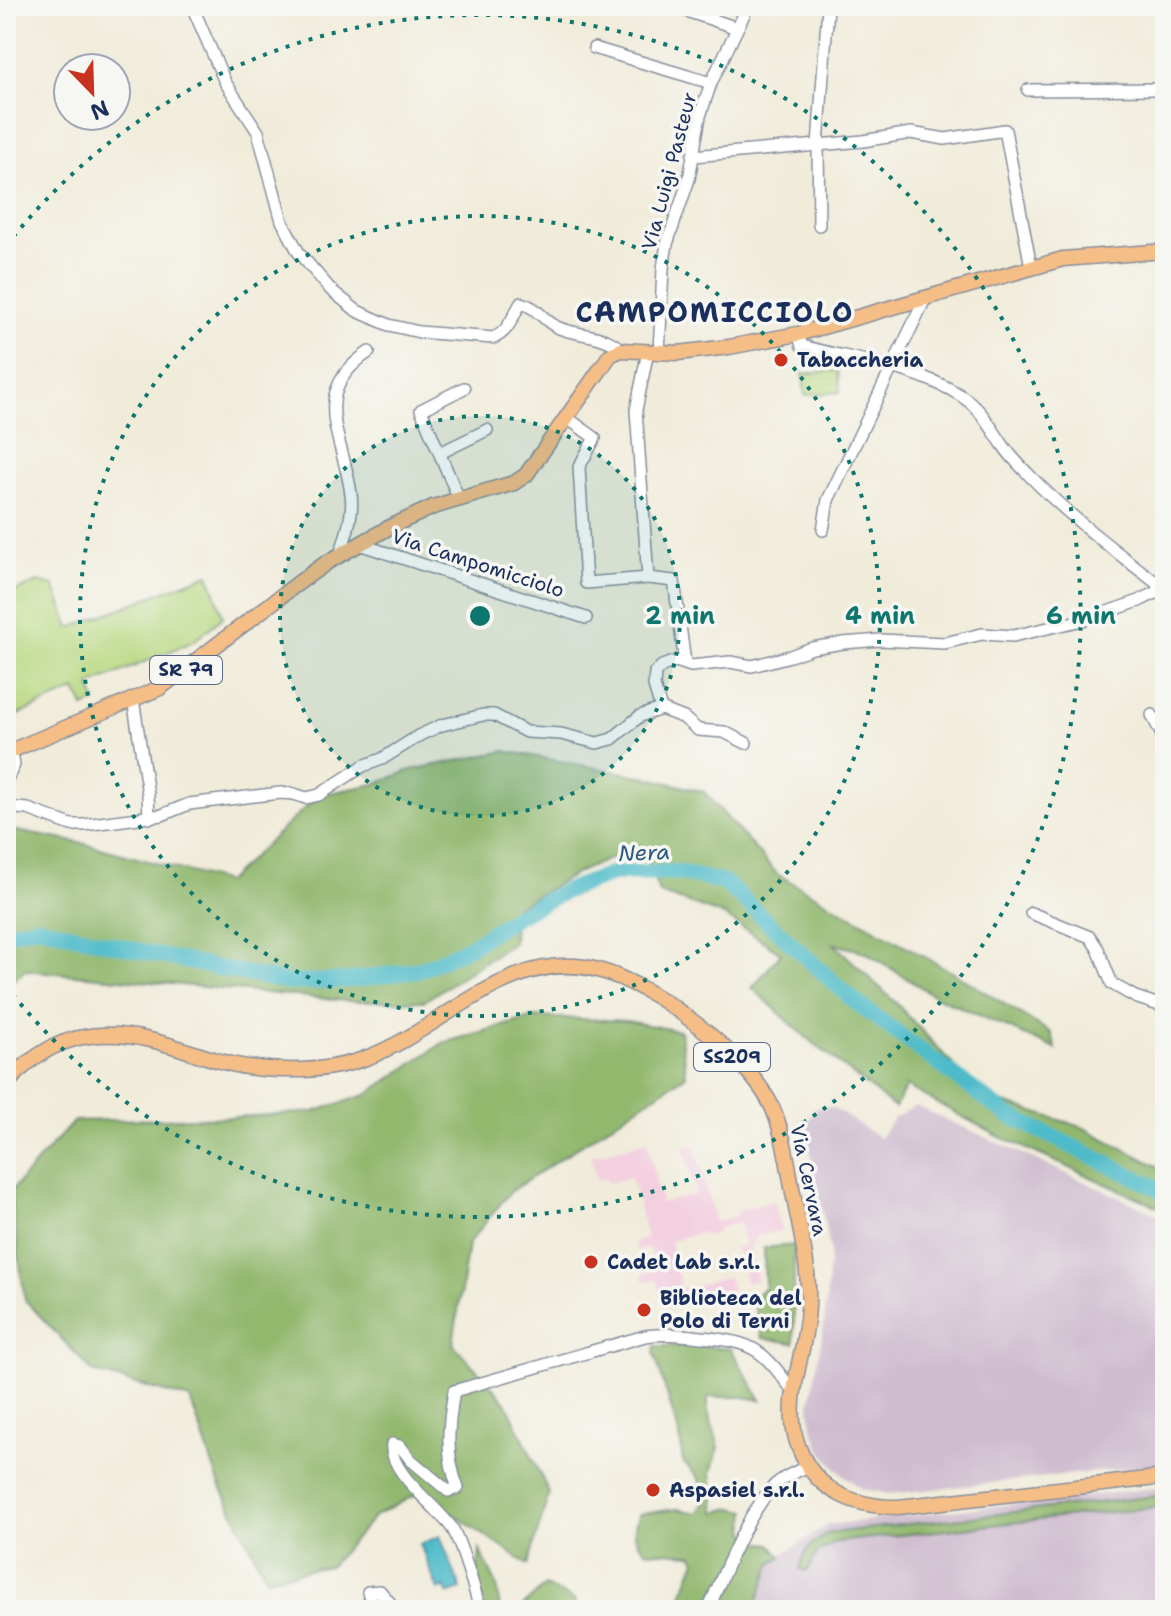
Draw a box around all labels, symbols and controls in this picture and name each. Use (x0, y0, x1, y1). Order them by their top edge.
north arrow (52, 52, 132, 132)
street label: Via Luigi Pasteur (635, 89, 703, 253)
text: N (86, 93, 113, 127)
district label: CAMPOMICCIOLO (575, 293, 855, 331)
place label: Tabaccheria (797, 347, 923, 373)
marker: Tabaccheria (772, 351, 790, 369)
street label: Via Campomicciolo (388, 523, 568, 603)
text: 2 min (645, 600, 715, 632)
text: 4 min (845, 600, 915, 632)
text: 6 min (1046, 600, 1116, 632)
centre of rings (466, 602, 494, 630)
road number: SR 79 (150, 656, 222, 684)
water label: Nera (618, 837, 670, 868)
road number: SS209 (694, 1043, 770, 1071)
street label: Via Cervara (785, 1122, 834, 1239)
place label: Cadet Lab s.r.l. (607, 1249, 760, 1275)
marker: Cadet Lab s.r.l. (582, 1253, 600, 1271)
place label: Biblioteca del Polo di Terni (660, 1285, 802, 1334)
marker: Biblioteca del Polo di Terni (635, 1301, 653, 1319)
place label: Aspasiel s.r.l. (669, 1477, 805, 1503)
marker: Aspasiel s.r.l. (644, 1481, 662, 1499)

